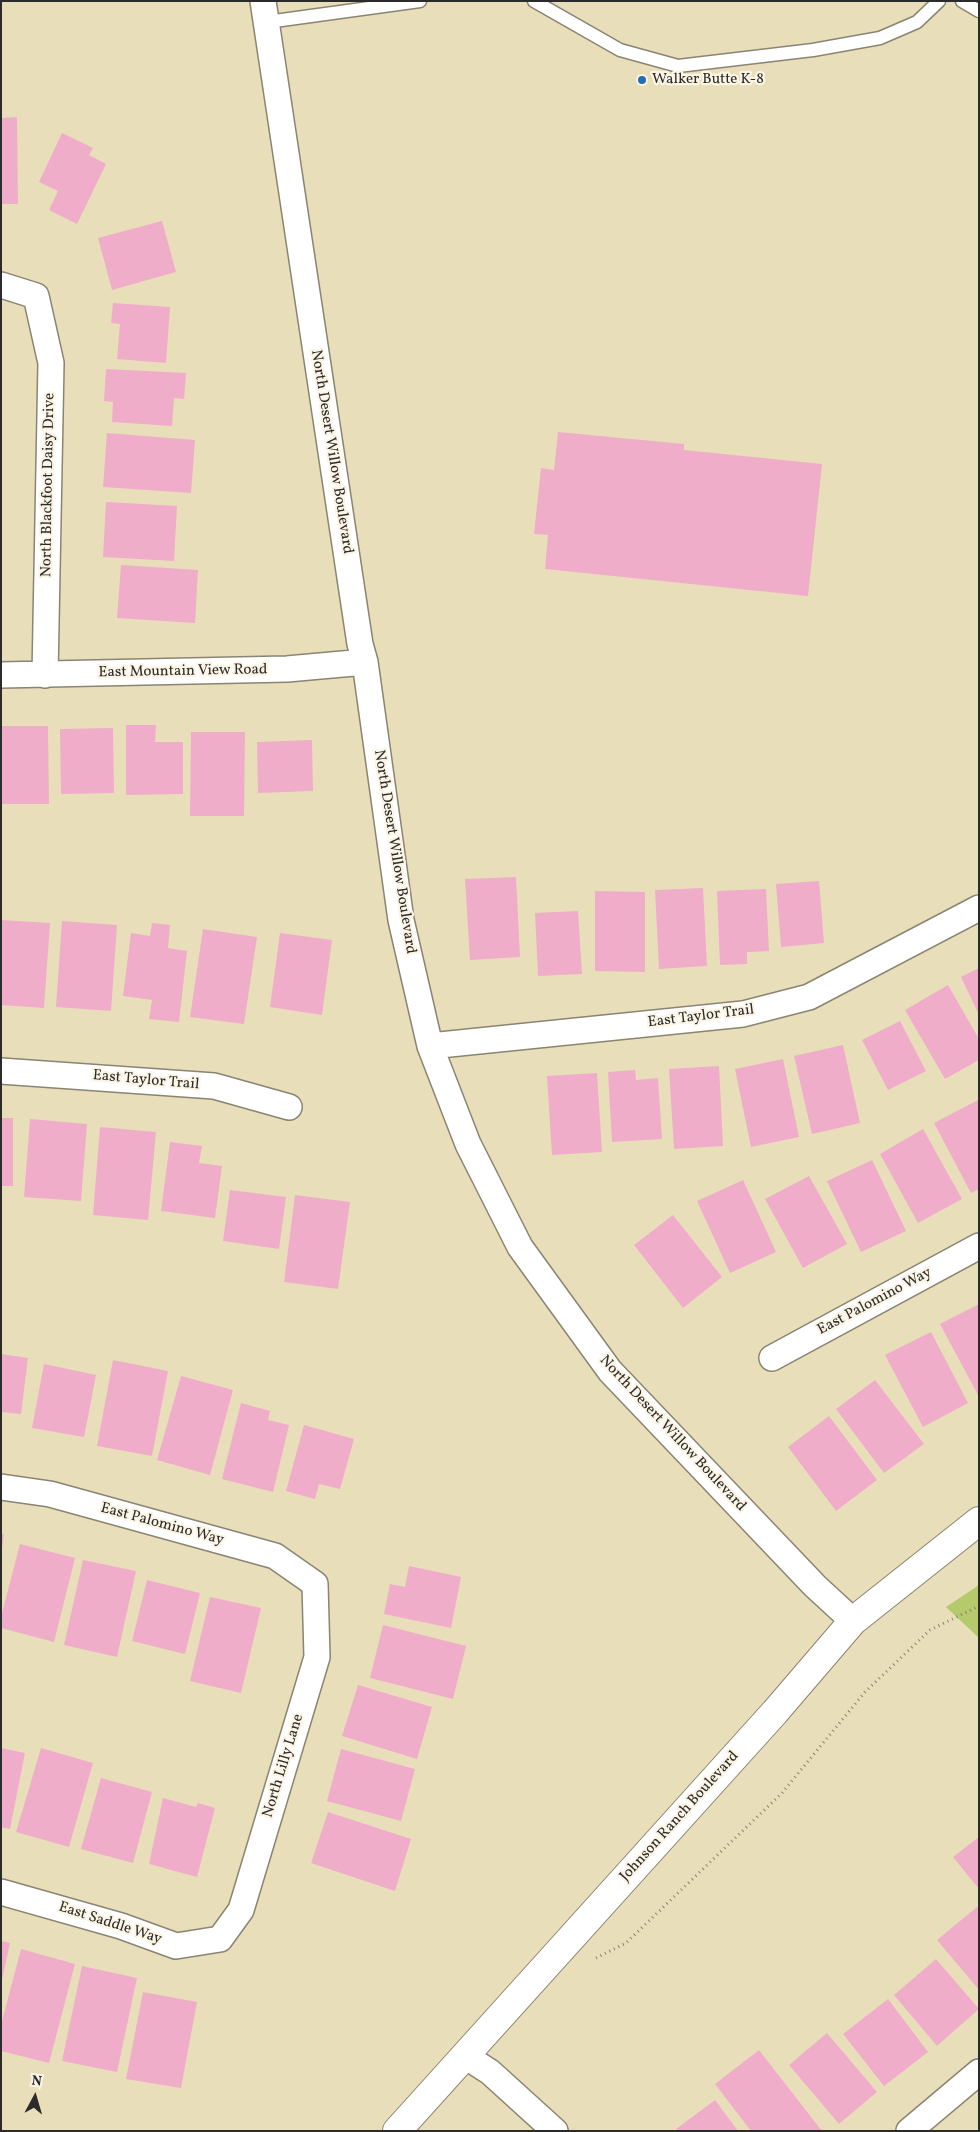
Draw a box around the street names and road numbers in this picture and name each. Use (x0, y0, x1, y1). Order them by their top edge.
street label: North Desert Willow Boulevard (306, 349, 356, 555)
street label: North Blackfoot Daisy Drive (38, 393, 60, 577)
street label: East Mountain View Road (98, 662, 268, 682)
street label: North Desert Willow Boulevard (369, 749, 419, 955)
street label: East Taylor Trail (647, 1002, 755, 1032)
street label: East Taylor Trail (92, 1067, 200, 1095)
street label: East Palomino Way (815, 1264, 935, 1340)
street label: North Desert Willow Boulevard (595, 1352, 749, 1516)
street label: East Palomino Way (98, 1500, 226, 1550)
street label: North Lilly Lane (260, 1712, 308, 1820)
street label: Johnson Ranch Boulevard (617, 1748, 743, 1886)
street label: East Saddle Way (56, 1899, 164, 1949)

